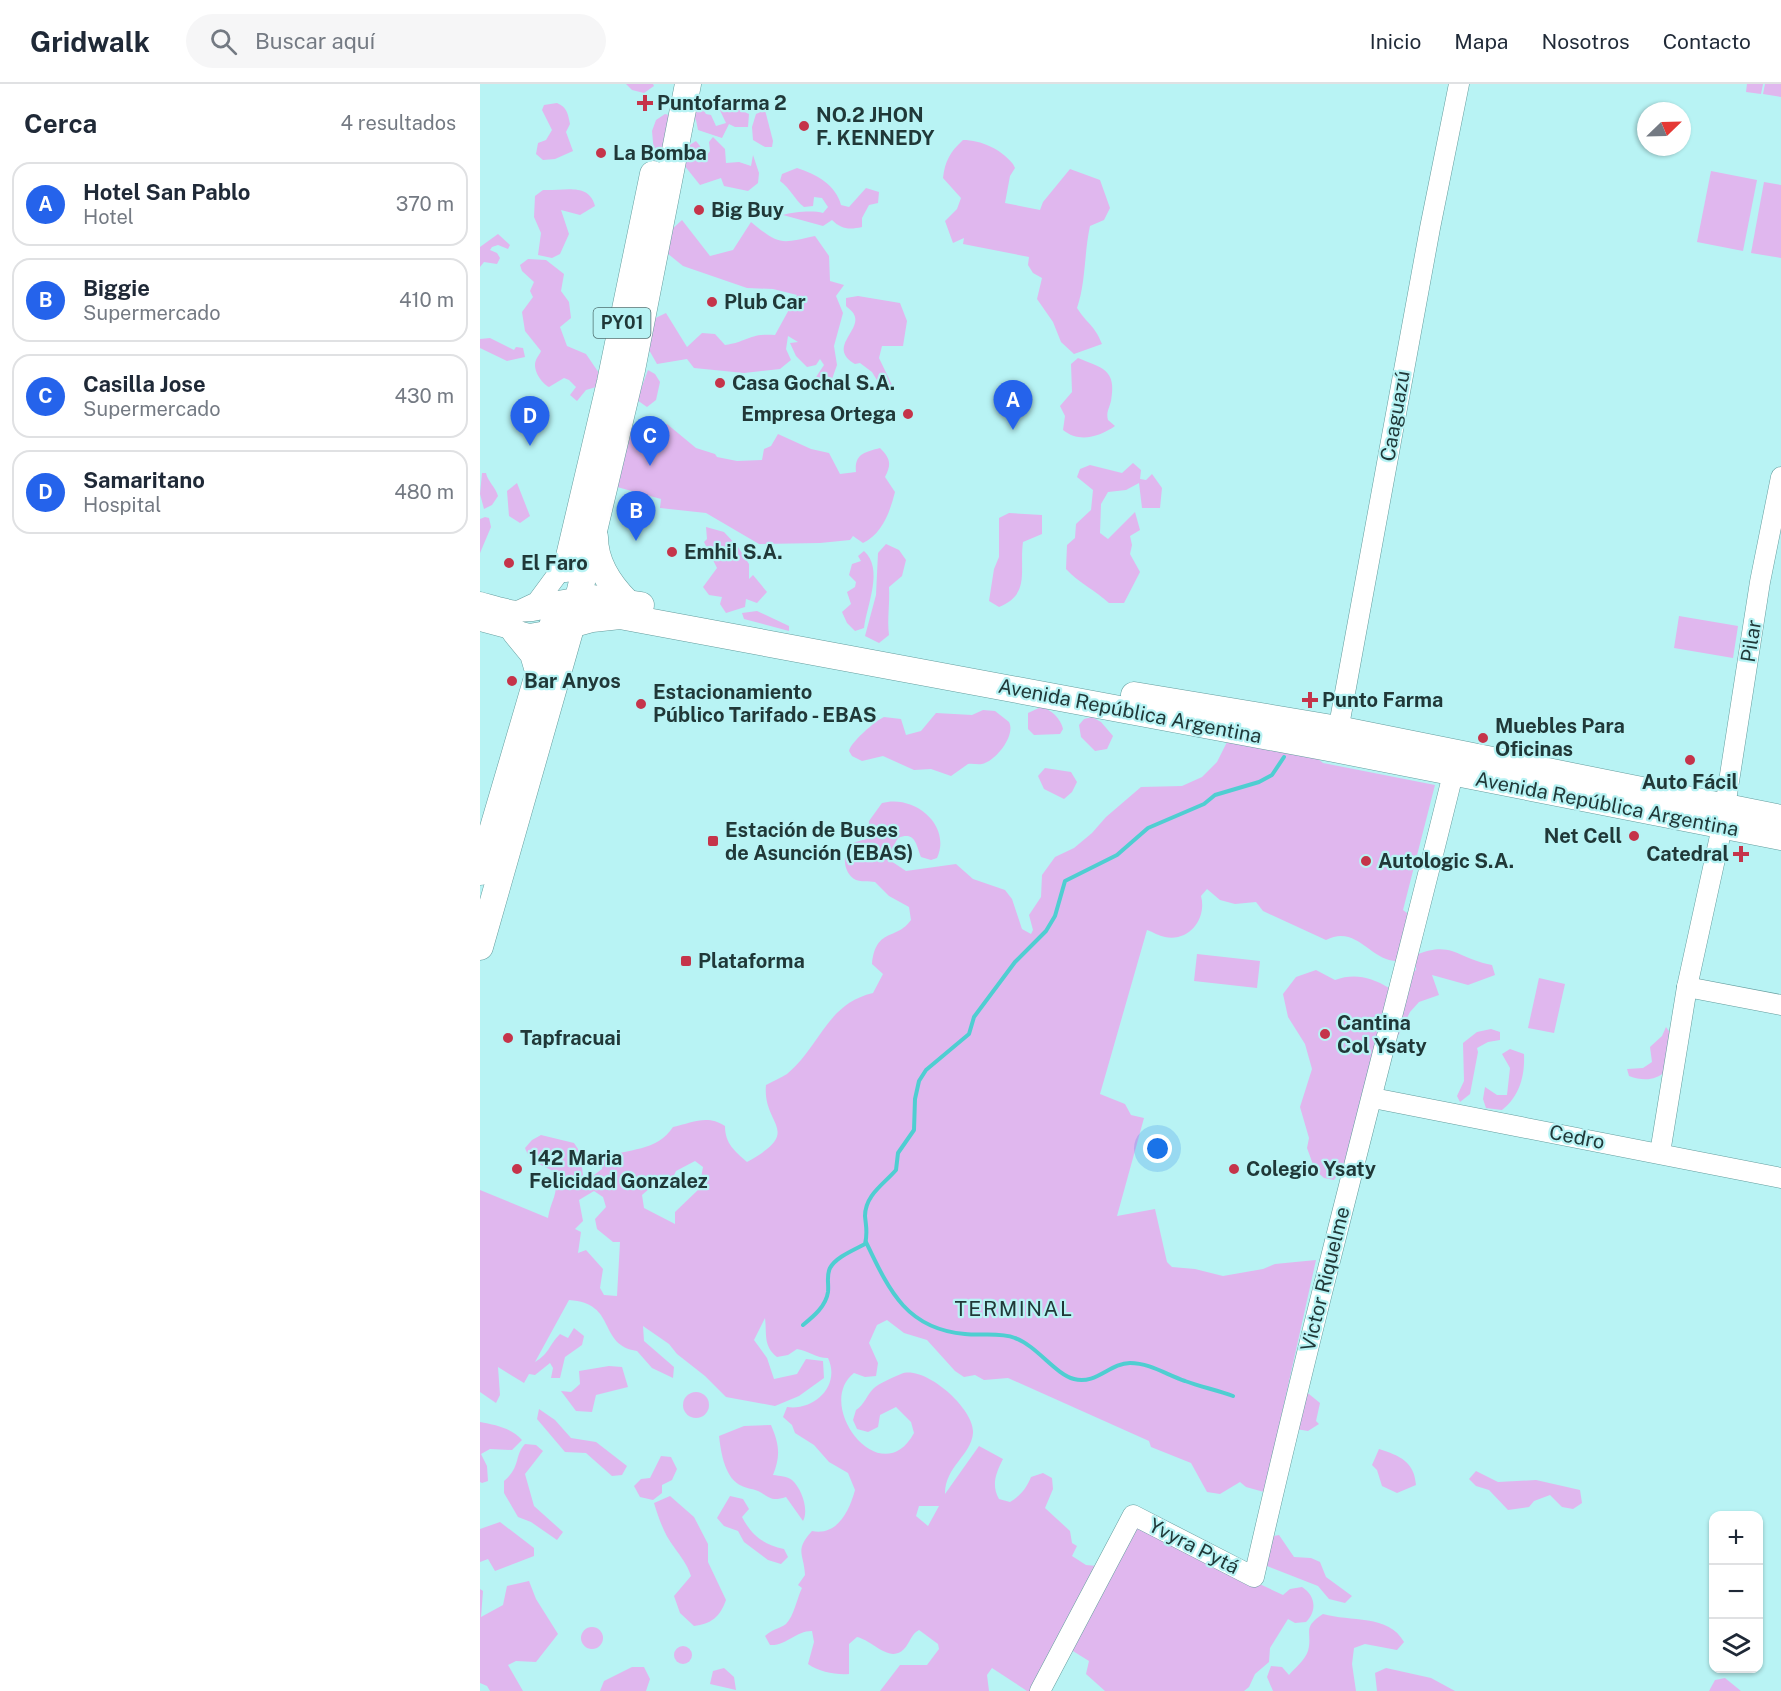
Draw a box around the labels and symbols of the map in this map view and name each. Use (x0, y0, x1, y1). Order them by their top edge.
place label: Puntofarma 2 (657, 91, 787, 115)
marker: Puntofarma 2 (638, 96, 652, 110)
north arrow (1637, 102, 1691, 156)
place label: NO.2 JHON F. KENNEDY (816, 103, 935, 150)
marker: NO.2 JHON F. KENNEDY (797, 119, 811, 133)
place label: La Bomba (613, 141, 707, 165)
marker: La Bomba (594, 146, 608, 160)
place label: Big Buy (711, 198, 784, 222)
marker: Big Buy (692, 203, 706, 217)
place label: Plub Car (724, 290, 806, 314)
marker: Plub Car (705, 295, 719, 309)
road number: PY01 (594, 308, 650, 338)
street label: Caaguazú (1375, 369, 1415, 463)
place label: Casa Gochal S.A. (732, 371, 895, 395)
marker: Casa Gochal S.A. (713, 376, 727, 390)
pin: A (994, 380, 1032, 430)
pin: D (511, 396, 550, 446)
place label: Empresa Ortega (741, 402, 896, 426)
marker: Empresa Ortega (901, 407, 915, 421)
pin: C (630, 416, 670, 466)
pin: B (616, 492, 656, 541)
place label: Emhil S.A. (684, 540, 783, 564)
marker: Emhil S.A. (665, 545, 679, 559)
place label: El Faro (521, 551, 588, 575)
marker: El Faro (502, 556, 516, 570)
street label: Pilar (1736, 618, 1766, 664)
place label: Bar Anyos (524, 669, 621, 693)
marker: Bar Anyos (505, 674, 519, 688)
street label: Avenida República Argentina (996, 674, 1264, 748)
place label: Estacionamiento Público Tarifado - EBAS (653, 680, 877, 727)
place label: Punto Farma (1322, 688, 1443, 712)
marker: Punto Farma (1303, 693, 1317, 707)
marker: Estacionamiento Público Tarifado - EBAS (634, 697, 648, 711)
place label: Muebles Para Oficinas (1495, 714, 1625, 761)
marker: Muebles Para Oficinas (1476, 731, 1490, 745)
marker: Auto Fácil (1683, 753, 1697, 767)
street label: Avenida República Argentina (1473, 767, 1741, 841)
place label: Auto Fácil (1642, 770, 1738, 794)
place label: Estación de Buses de Asunción (EBAS) (725, 818, 914, 865)
place label: Net Cell (1544, 824, 1622, 848)
marker: Net Cell (1627, 829, 1641, 843)
marker: Estación de Buses de Asunción (EBAS) (706, 834, 720, 848)
place label: Catedral (1646, 842, 1729, 866)
marker: Catedral (1734, 847, 1748, 861)
place label: Autologic S.A. (1378, 849, 1514, 873)
marker: Autologic S.A. (1359, 854, 1373, 868)
place label: Plataforma (698, 949, 805, 973)
marker: Plataforma (679, 954, 693, 968)
place label: Cantina Col Ysaty (1337, 1011, 1427, 1058)
place label: Tapfracuai (520, 1026, 621, 1050)
marker: Cantina Col Ysaty (1318, 1027, 1332, 1041)
marker: Tapfracuai (501, 1031, 515, 1045)
street label: Cedro (1547, 1120, 1607, 1154)
your location (1143, 1134, 1172, 1163)
place label: 142 Maria Felicidad Gonzalez (529, 1146, 708, 1193)
place label: Colegio Ysaty (1246, 1157, 1376, 1181)
marker: 142 Maria Felicidad Gonzalez (510, 1162, 524, 1176)
marker: Colegio Ysaty (1227, 1162, 1241, 1176)
street label: Victor Riquelme (1295, 1204, 1355, 1354)
district label: TERMINAL (954, 1296, 1074, 1321)
street label: Yvyra Pytá (1145, 1513, 1243, 1579)

